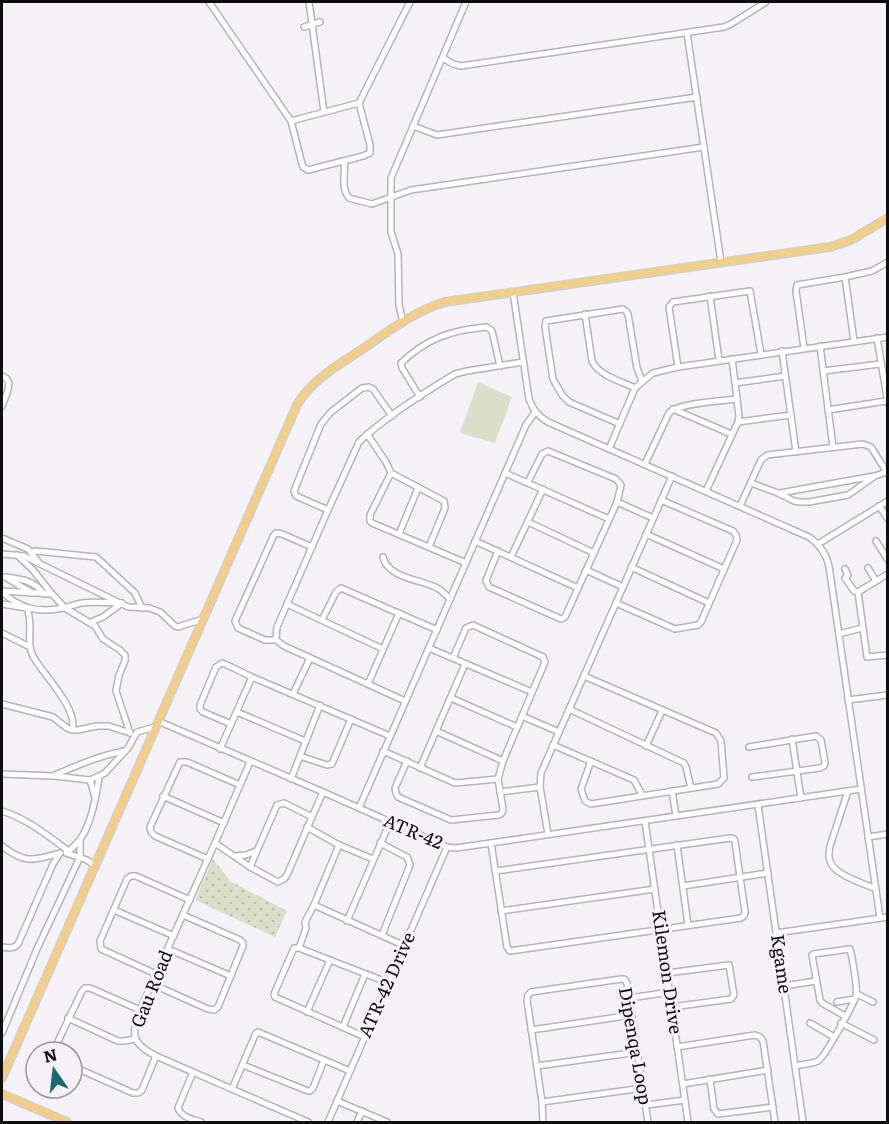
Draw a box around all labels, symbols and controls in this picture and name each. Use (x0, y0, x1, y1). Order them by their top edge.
street label: ATR-42 (380, 806, 448, 855)
street label: Kilemon Drive (646, 908, 691, 1036)
street label: ATR-42 Drive (350, 927, 421, 1042)
street label: Kgame (765, 932, 800, 995)
street label: Gau Road (123, 946, 178, 1031)
street label: Dipenqa Loop (613, 985, 660, 1107)
north arrow (24, 1040, 84, 1100)
text: N (41, 1041, 60, 1068)

